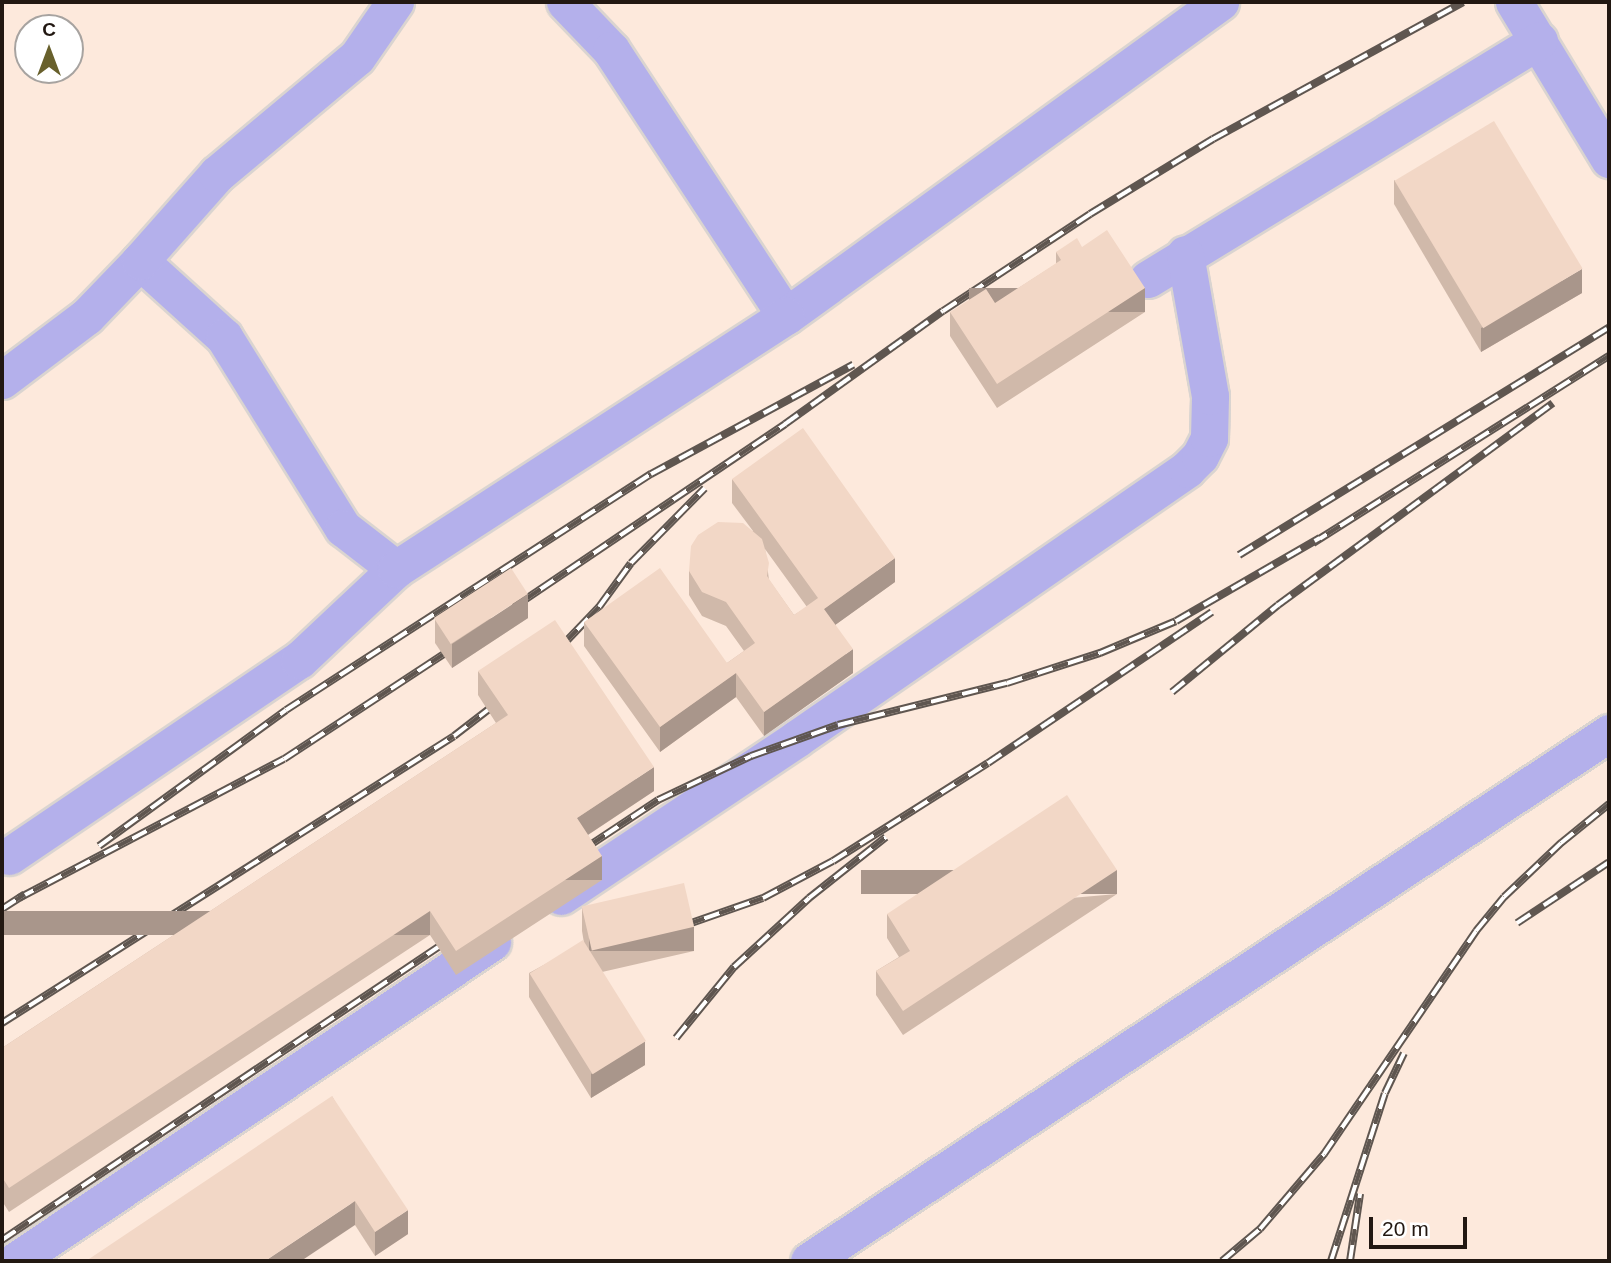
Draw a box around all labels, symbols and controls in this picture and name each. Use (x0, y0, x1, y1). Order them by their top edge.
north arrow (14, 14, 84, 84)
text: С (42, 19, 56, 40)
scale bar (1373, 1204, 1471, 1248)
text: 20 m (1382, 1217, 1429, 1240)

